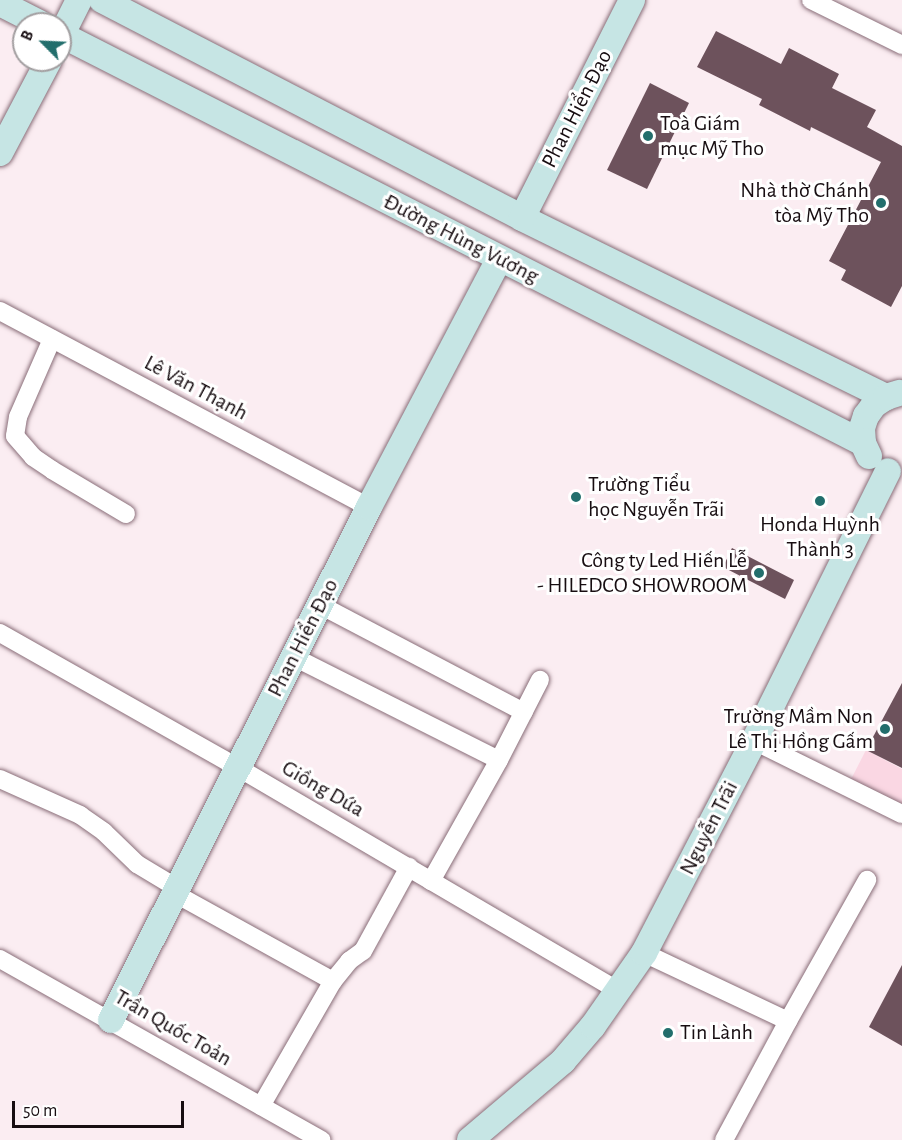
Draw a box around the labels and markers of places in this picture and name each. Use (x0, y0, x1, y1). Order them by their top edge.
place label: Toà Giám mục Mỹ Tho (660, 110, 764, 162)
marker: Toà Giám mục Mỹ Tho (641, 129, 655, 143)
place label: Nhà thờ Chánh tòa Mỹ Tho (740, 177, 869, 228)
marker: Nhà thờ Chánh tòa Mỹ Tho (874, 196, 888, 210)
place label: Trường Tiểu học Nguyễn Trãi (588, 471, 724, 522)
marker: Trường Tiểu học Nguyễn Trãi (569, 490, 583, 504)
marker: Honda Huỳnh Thành 3 (813, 494, 827, 508)
place label: Honda Huỳnh Thành 3 (760, 511, 880, 562)
place label: Công ty Led Hiến Lễ - HILEDCO SHOWROOM (537, 547, 747, 598)
marker: Công ty Led Hiến Lễ - HILEDCO SHOWROOM (752, 566, 766, 580)
place label: Trường Mầm Non Lê Thị Hồng Gấm (723, 703, 873, 754)
marker: Trường Mầm Non Lê Thị Hồng Gấm (878, 722, 892, 736)
place label: Tin Lành (680, 1020, 753, 1046)
marker: Tin Lành (661, 1026, 675, 1040)

